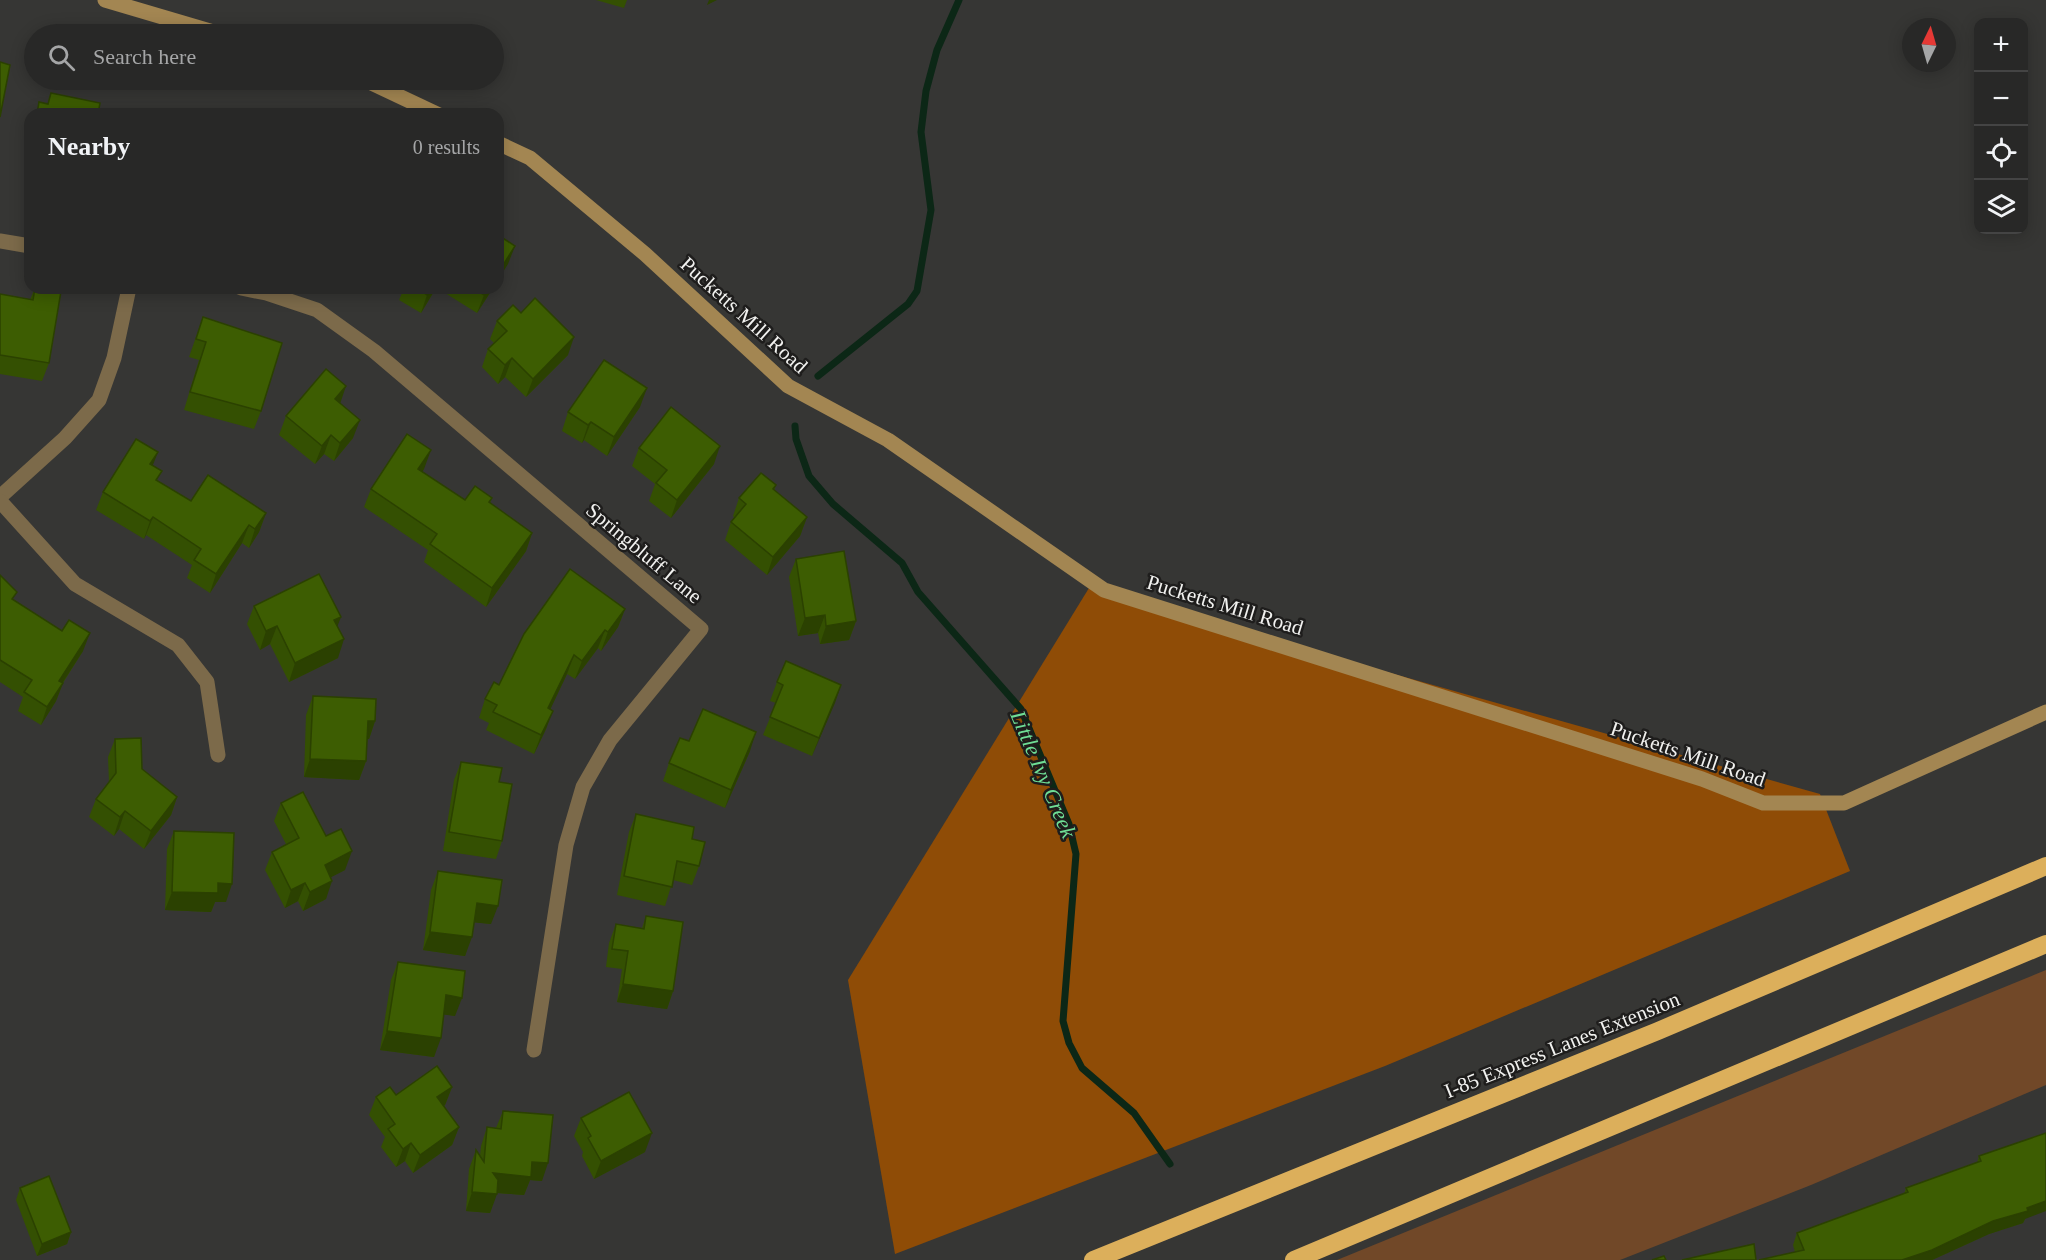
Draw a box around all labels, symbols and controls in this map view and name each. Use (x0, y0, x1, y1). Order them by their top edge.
north arrow (1902, 18, 1956, 72)
map controls (1974, 18, 2028, 234)
button: + (1974, 18, 2028, 72)
search box (24, 24, 504, 90)
icon: search (45, 41, 78, 74)
text: Search here (93, 44, 196, 69)
button: − (1974, 72, 2028, 126)
button: locate (1974, 126, 2028, 180)
text: Nearby (48, 132, 130, 161)
text: 0 results (413, 136, 480, 158)
button: layers (1974, 180, 2028, 234)
street label: Pucketts Mill Road (676, 252, 813, 379)
street label: Springbluff Lane (581, 498, 707, 608)
street label: Pucketts Mill Road (1144, 570, 1307, 640)
water label: Little Ivy Creek (1005, 706, 1082, 843)
street label: Pucketts Mill Road (1607, 716, 1769, 792)
street label: I-85 Express Lanes Extension (1441, 987, 1683, 1103)

